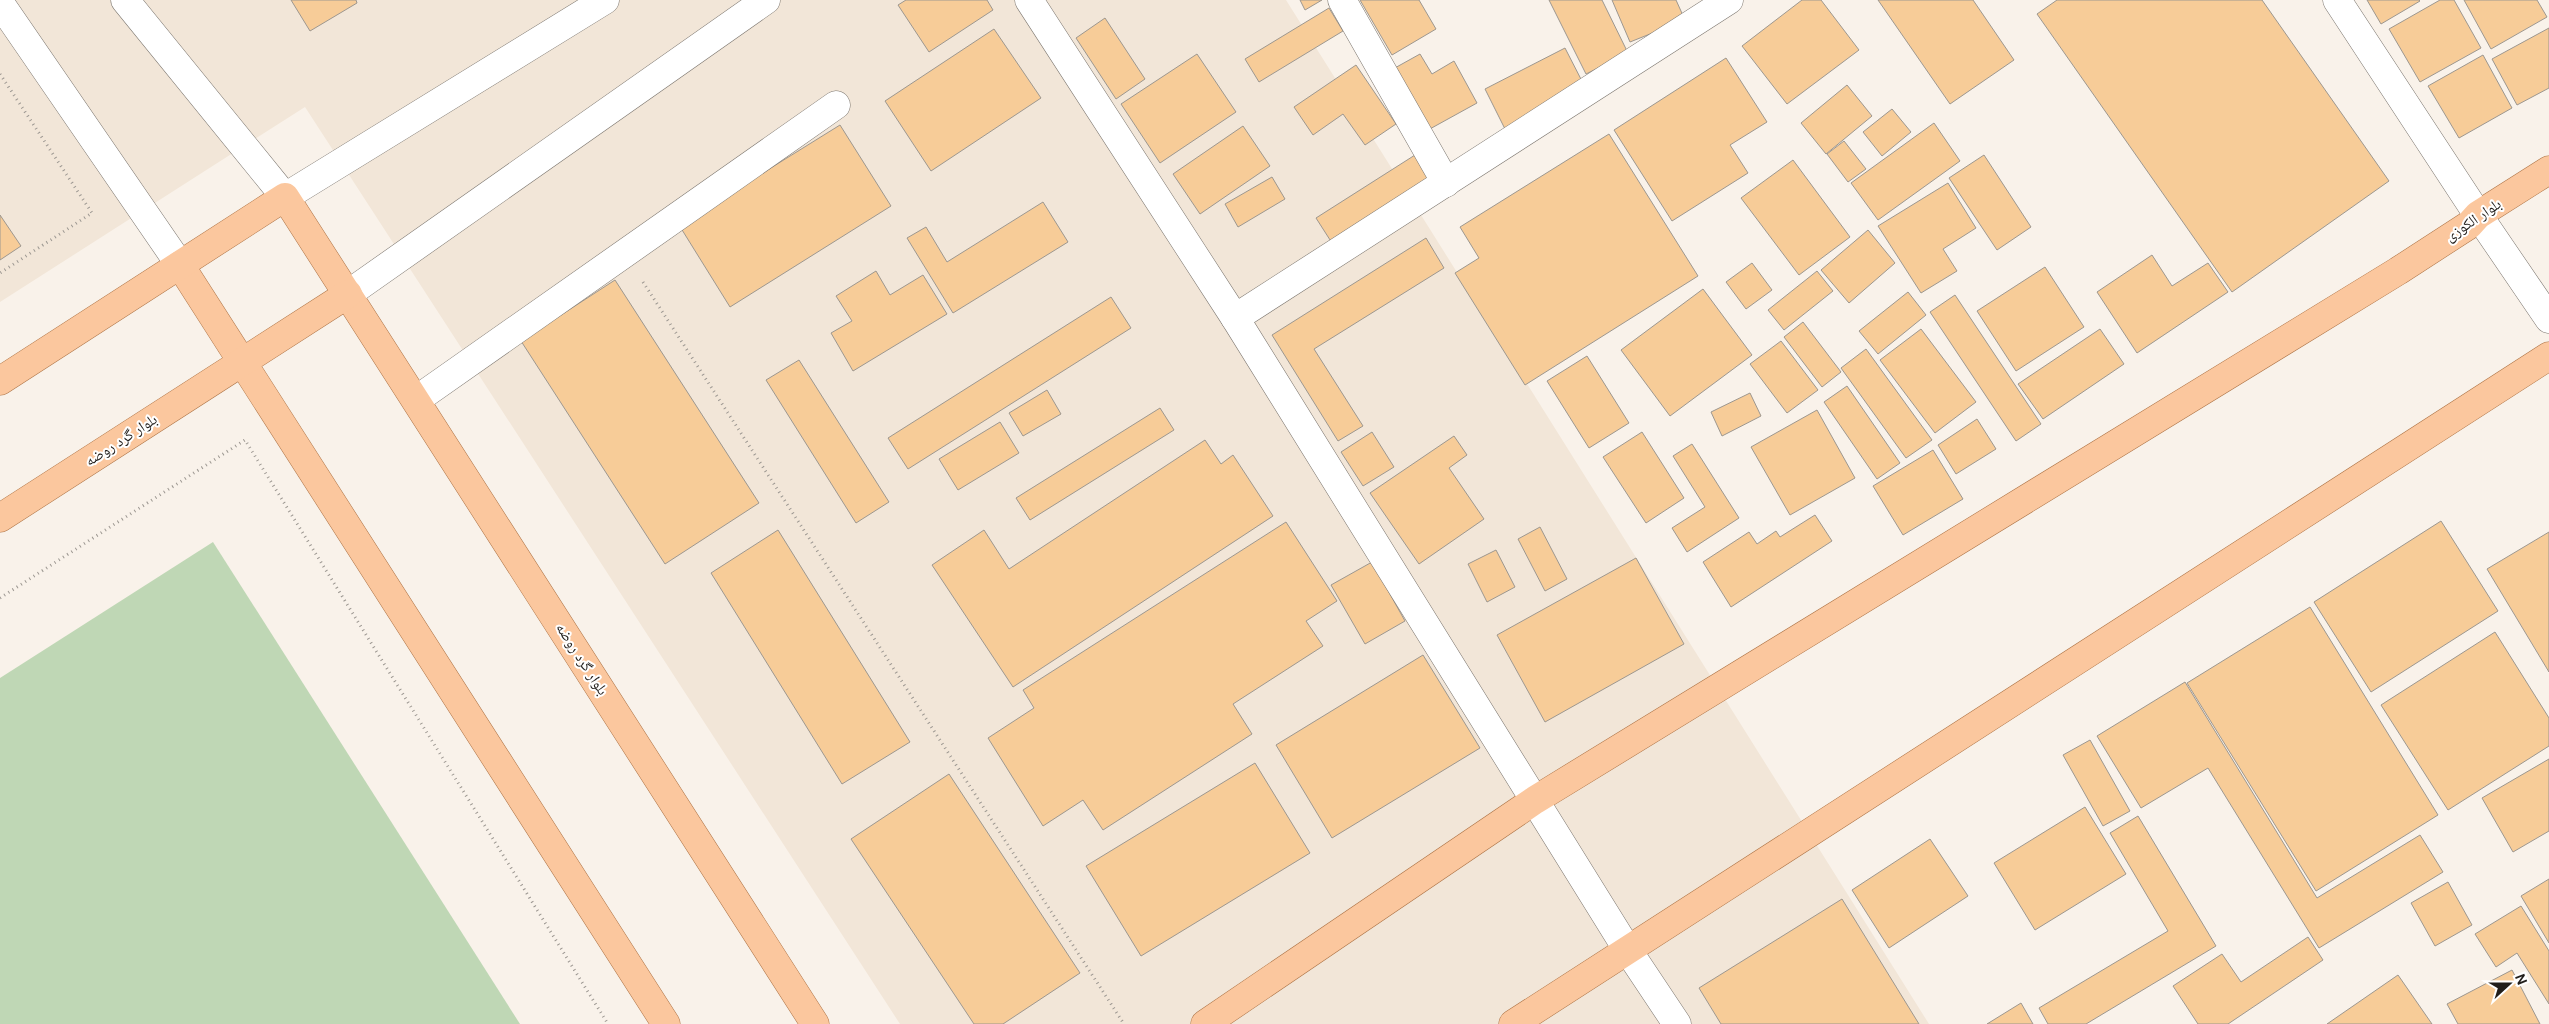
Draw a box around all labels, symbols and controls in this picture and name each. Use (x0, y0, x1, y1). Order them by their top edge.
street label: بلوار الکوزی (2441, 194, 2505, 246)
street label: بلوار گرد روضه (81, 409, 161, 471)
street label: بلوار گرد روضه (551, 619, 613, 699)
north arrow (2484, 959, 2534, 1009)
text: N (2511, 971, 2531, 987)

